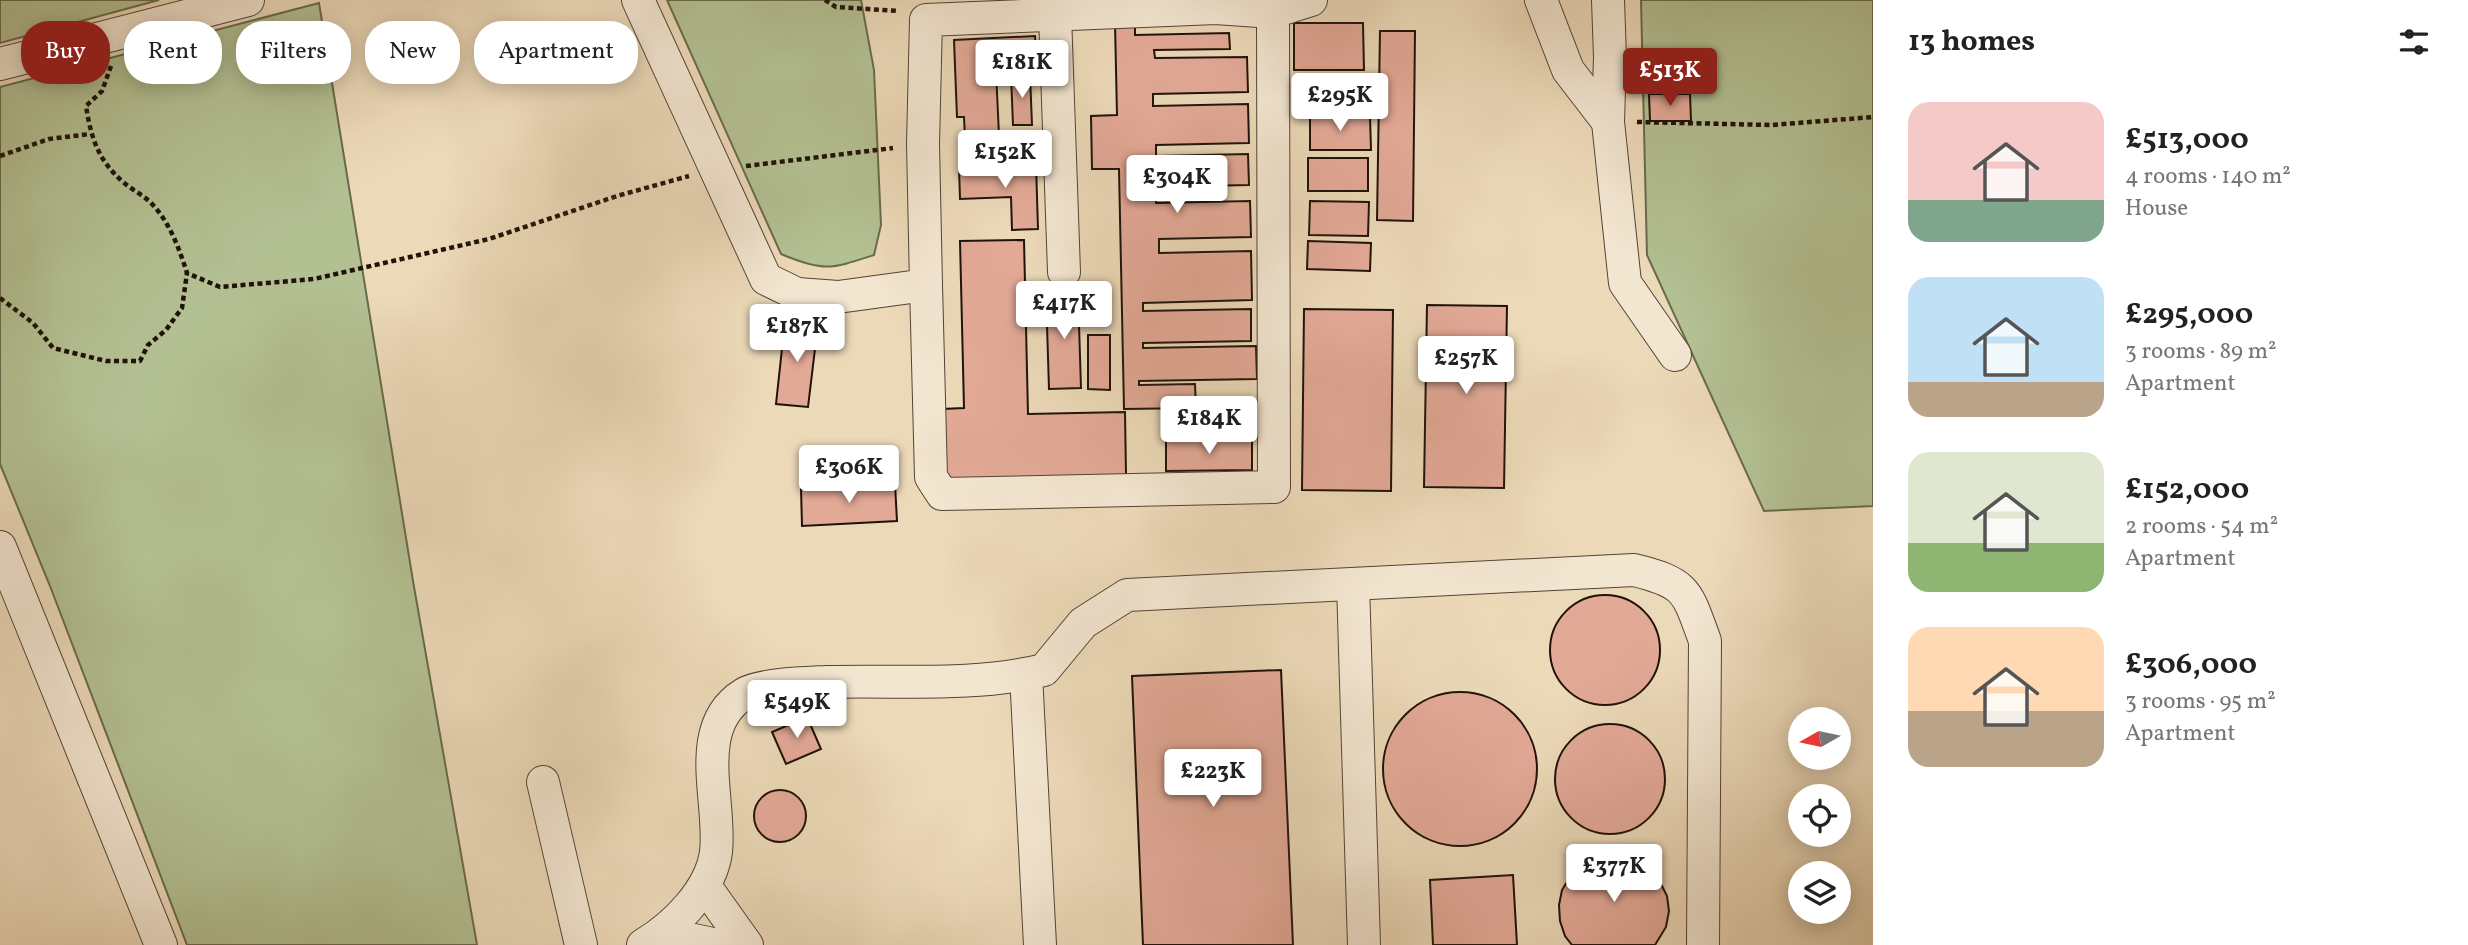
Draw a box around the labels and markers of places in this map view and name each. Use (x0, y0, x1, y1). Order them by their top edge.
pin: £181K (973, 41, 1071, 100)
pin: £513K (1621, 48, 1719, 108)
pin: £295K (1291, 74, 1389, 133)
pin: £152K (956, 130, 1054, 190)
pin: £304K (1128, 156, 1226, 215)
pin: £417K (1015, 282, 1113, 341)
pin: £187K (748, 304, 846, 364)
pin: £257K (1417, 336, 1515, 396)
pin: £184K (1160, 396, 1258, 456)
pin: £306K (800, 446, 898, 505)
pin: £549K (748, 680, 846, 740)
pin: £223K (1164, 750, 1262, 809)
pin: £377K (1565, 844, 1663, 904)

